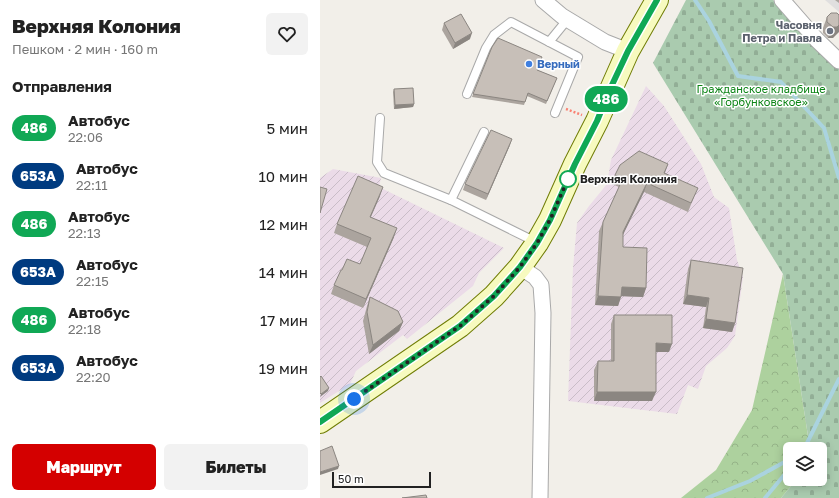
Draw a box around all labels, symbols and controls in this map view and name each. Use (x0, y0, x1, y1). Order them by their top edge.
button: heart (266, 13, 308, 55)
text: Верхняя Колония (12, 14, 181, 37)
place label: Часовня Петра и Павла (742, 18, 822, 44)
marker: Часовня Петра и Павла (825, 26, 835, 36)
text: Пешком · 2 мин · 160 m (12, 41, 158, 57)
place label: Верный (537, 57, 580, 70)
marker: Верный (524, 59, 534, 69)
text: Отправления (12, 77, 112, 95)
park label: Гражданское кладбище «Горбунковское» (696, 82, 826, 108)
line badge: 486 (583, 86, 629, 112)
text: 486 (593, 90, 619, 107)
text: Автобус (68, 111, 130, 129)
text: 486 (21, 119, 47, 136)
text: 5 мин (266, 119, 308, 137)
text: 22:06 (68, 129, 103, 145)
text: Автобус (76, 159, 138, 177)
text: 653А (20, 167, 56, 184)
text: 10 мин (259, 167, 308, 185)
marker: Верхняя Колония (559, 170, 577, 188)
place label: Верхняя Колония (580, 172, 677, 185)
text: 22:11 (76, 177, 108, 193)
text: Автобус (68, 207, 130, 225)
text: 486 (21, 215, 47, 232)
text: 12 мин (259, 215, 308, 233)
text: 22:13 (68, 225, 101, 241)
text: Автобус (76, 255, 138, 273)
text: 653А (20, 263, 56, 280)
text: 14 мин (259, 263, 308, 281)
text: 22:15 (76, 273, 109, 289)
text: Автобус (68, 303, 130, 321)
text: 486 (21, 311, 47, 328)
text: 17 мин (260, 311, 308, 329)
text: 22:18 (68, 321, 101, 337)
text: Автобус (76, 351, 138, 369)
text: 653А (20, 359, 56, 376)
text: 19 мин (259, 359, 308, 377)
text: 22:20 (76, 369, 111, 385)
your location (344, 389, 364, 409)
map controls (783, 442, 827, 486)
button: layers (783, 442, 827, 486)
button: Маршрут (12, 444, 156, 490)
button: Билеты (164, 444, 308, 490)
scale bar (332, 470, 431, 489)
text: 50 m (338, 472, 364, 485)

